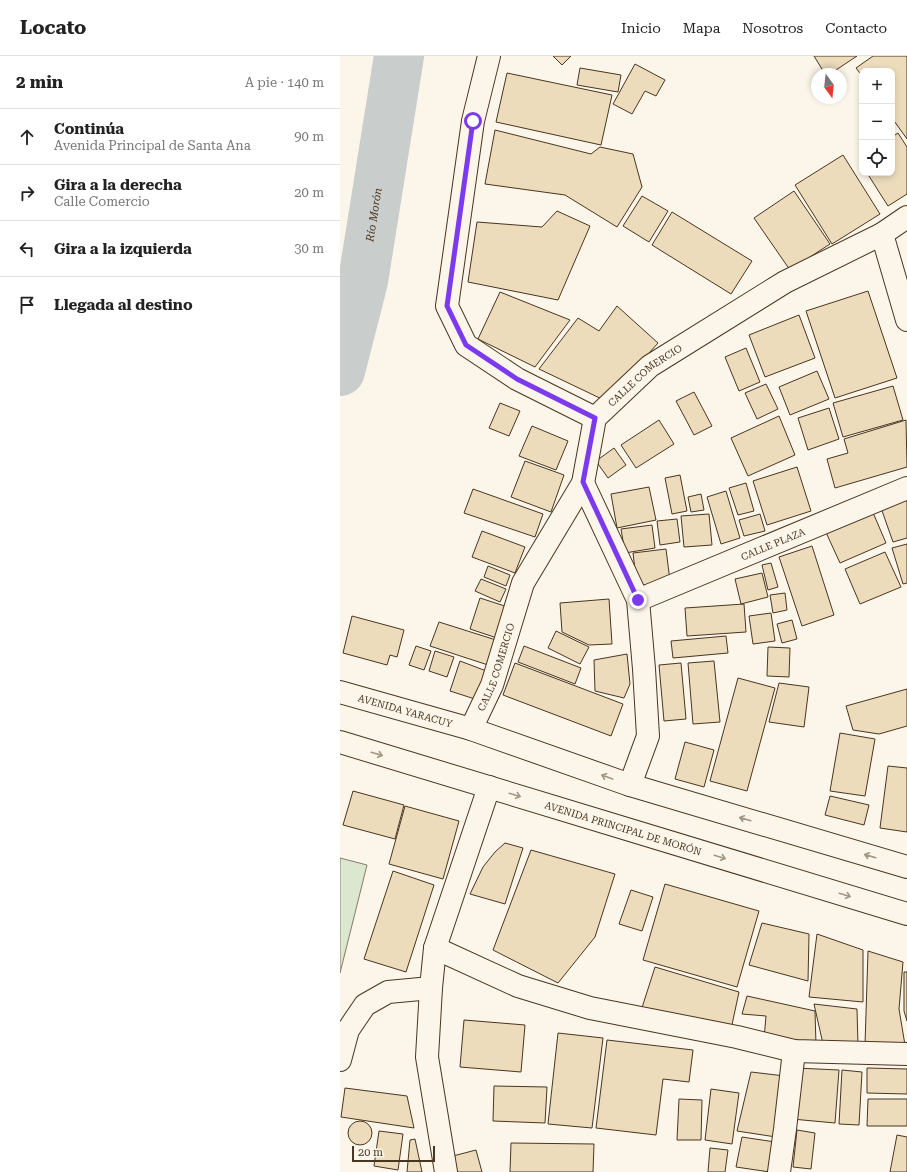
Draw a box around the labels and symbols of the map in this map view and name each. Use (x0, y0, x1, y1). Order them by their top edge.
north arrow (811, 68, 847, 104)
route start (464, 112, 482, 130)
water label: Río Morón (363, 187, 384, 244)
street label: CALLE COMERCIO (606, 342, 684, 408)
street label: CALLE PLAZA (739, 526, 806, 562)
route end (629, 591, 647, 609)
street label: CALLE COMERCIO (475, 622, 516, 713)
street label: AVENIDA YARACUY (357, 692, 454, 729)
one-way arrow (371, 750, 384, 758)
one-way arrow (602, 773, 614, 781)
one-way arrow (509, 792, 522, 799)
street label: AVENIDA PRINCIPAL DE MORÓN (543, 799, 703, 857)
one-way arrow (739, 815, 752, 822)
one-way arrow (863, 852, 876, 859)
one-way arrow (713, 854, 726, 861)
one-way arrow (838, 892, 851, 899)
scale bar (352, 1144, 435, 1163)

